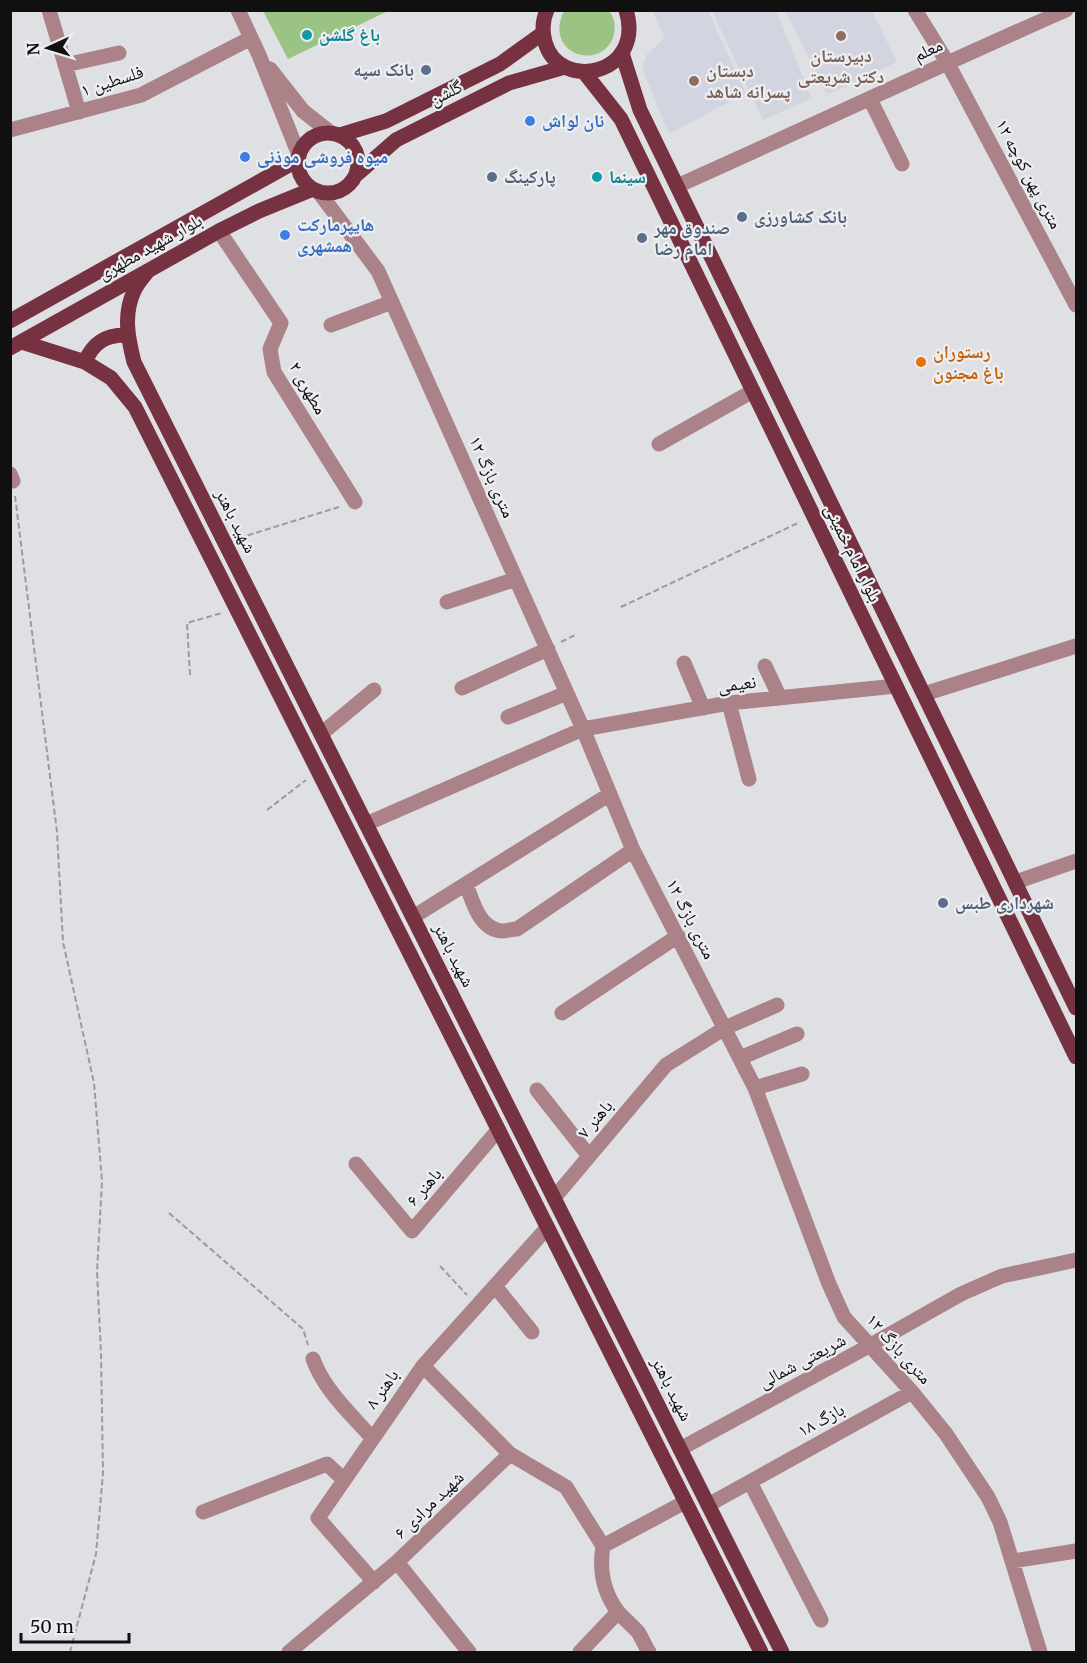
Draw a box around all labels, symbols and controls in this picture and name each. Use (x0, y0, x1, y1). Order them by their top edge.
north arrow (18, 18, 78, 78)
place label: باغ گلشن (319, 23, 380, 46)
marker: باغ گلشن (300, 28, 314, 42)
marker: دبیرستان دکتر شریعتی (834, 29, 848, 43)
street label: معلم (910, 33, 946, 67)
text: N (23, 42, 43, 56)
place label: دبیرستان دکتر شریعتی (798, 44, 884, 88)
place label: بانک سپه (353, 58, 414, 81)
place label: دبستان پسرانه شاهد (706, 59, 790, 103)
street label: فلسطین ۱ (78, 60, 146, 101)
marker: بانک سپه (419, 63, 433, 77)
street label: گلشن (425, 74, 467, 111)
marker: دبستان پسرانه شاهد (687, 74, 701, 88)
place label: نان لواش (542, 109, 604, 132)
marker: نان لواش (523, 114, 537, 128)
street label: ۱۲ متری پهن کوچه (991, 115, 1068, 233)
place label: میوه فروشی موذنی (257, 145, 388, 168)
marker: میوه فروشی موذنی (238, 150, 252, 164)
place label: پارکینگ (504, 165, 556, 188)
place label: سینما (609, 165, 646, 188)
marker: پارکینگ (485, 170, 499, 184)
marker: سینما (590, 170, 604, 184)
place label: بانک کشاورزی (754, 205, 847, 228)
street label: بلوار شهید مطهری (93, 208, 206, 285)
marker: بانک کشاورزی (735, 210, 749, 224)
place label: هايپرماركت همشهری (297, 213, 374, 257)
place label: صندوق مهر امام رضا (653, 216, 730, 261)
marker: هايپرماركت همشهری (278, 228, 292, 242)
marker: صندوق مهر امام رضا (635, 231, 649, 245)
place label: رستوران باغ مجنون (933, 340, 1004, 384)
marker: رستوران باغ مجنون (914, 355, 928, 369)
street label: مطهری ۲ (284, 357, 333, 418)
street label: ۱۲ متری بازگ (464, 432, 521, 521)
street label: شهید باهنر (210, 484, 262, 557)
street label: بلوار امام خمینی (819, 500, 887, 606)
street label: نعیمی (716, 670, 758, 697)
street label: ۱۲ متری بازگ (661, 875, 721, 963)
place label: شهرداری طبس (955, 891, 1054, 914)
marker: شهرداری طبس (936, 896, 950, 910)
street label: شهید باهنر (428, 918, 480, 991)
street label: باهنر ۷ (572, 1095, 617, 1143)
street label: باهنر ۶ (401, 1163, 446, 1211)
street label: ۱۲ متری بازگ (862, 1309, 937, 1389)
street label: شریعتی شمالی (754, 1328, 849, 1393)
street label: شهید باهنر (646, 1352, 698, 1425)
street label: باهنر ۸ (360, 1364, 404, 1413)
street label: بازگ ۱۸ (793, 1397, 848, 1442)
street label: شهید مرادی ۶ (389, 1466, 469, 1544)
scale bar (21, 1606, 129, 1644)
text: 50 m (30, 1615, 74, 1638)

